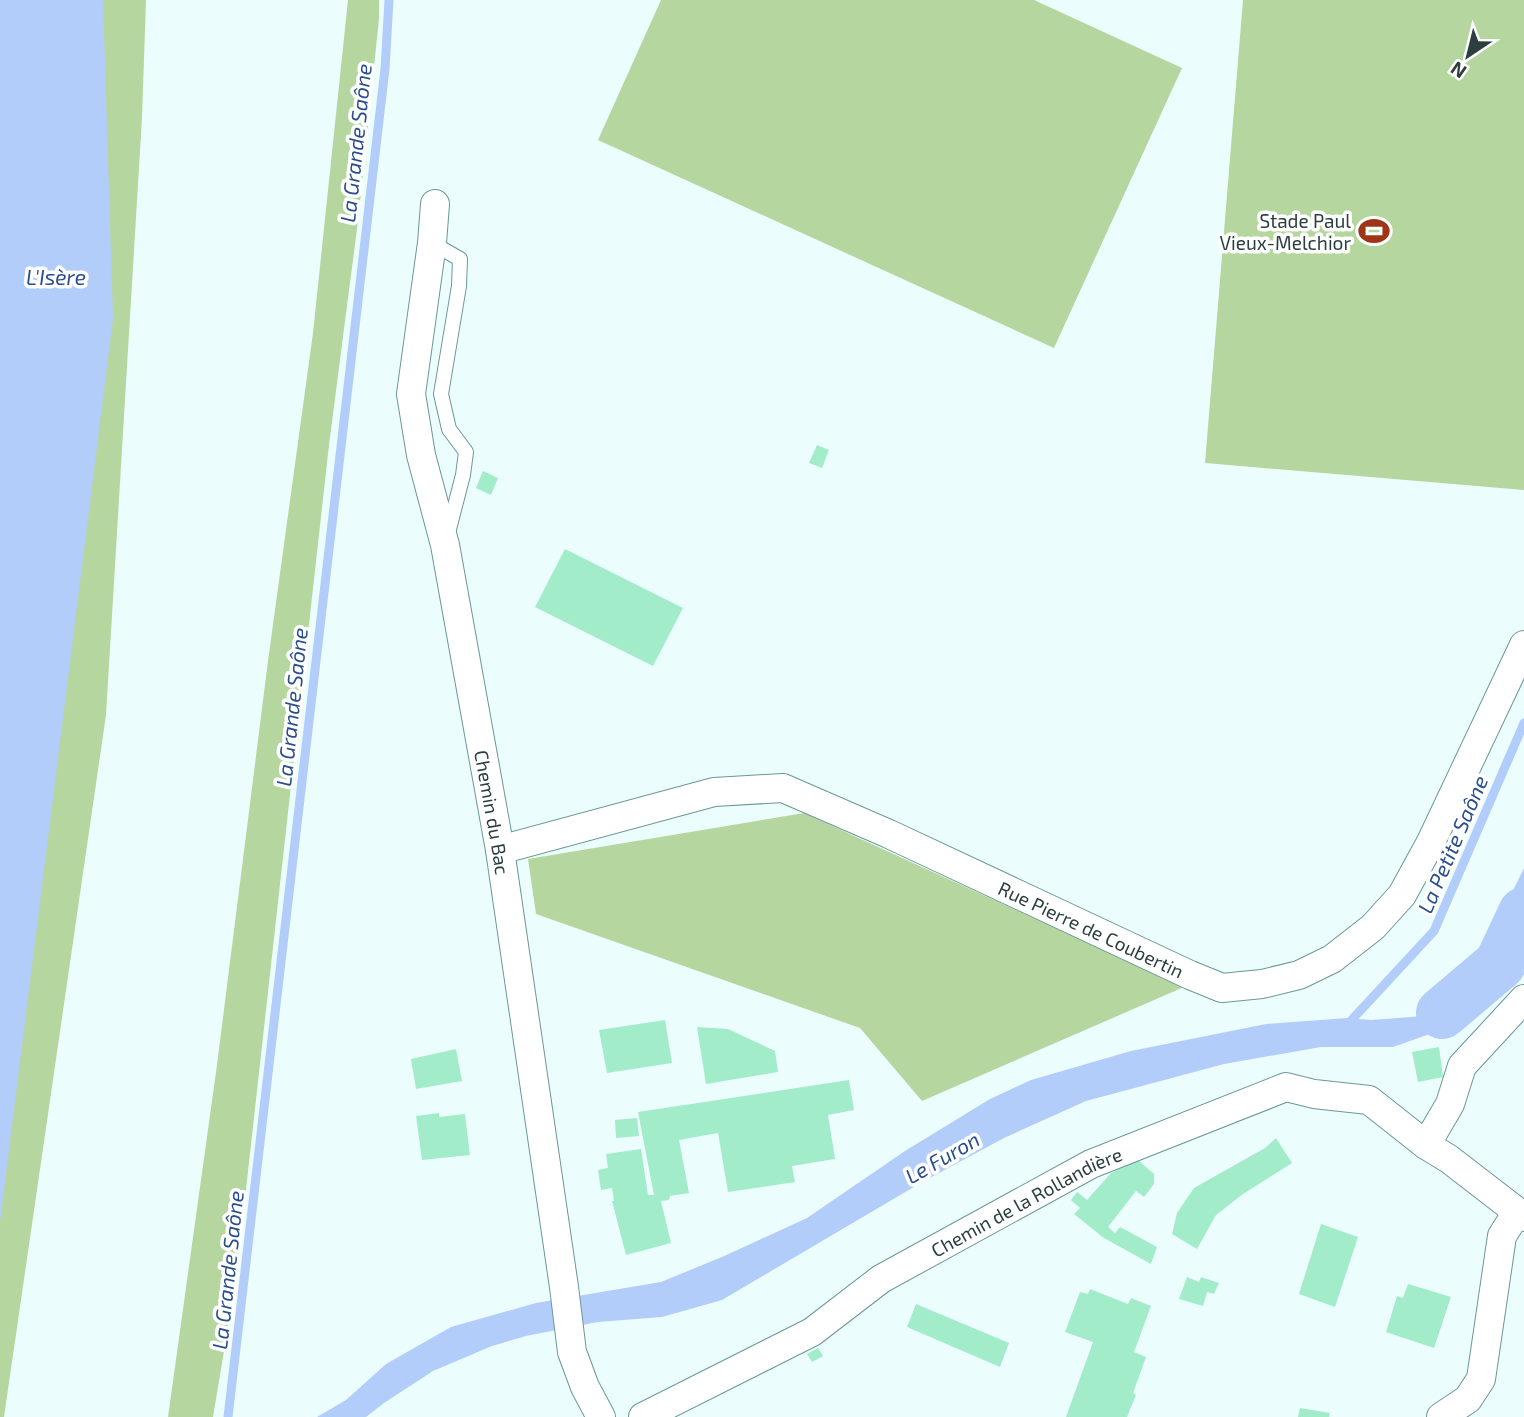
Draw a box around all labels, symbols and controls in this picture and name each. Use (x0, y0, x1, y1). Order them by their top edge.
north arrow (1433, 21, 1503, 91)
text: N (1446, 57, 1470, 84)
water label: La Grande Saône (334, 62, 376, 224)
place label: Stade Paul Vieux-Melchior (1220, 209, 1351, 254)
sports icon: Stade Paul Vieux-Melchior (1357, 214, 1391, 248)
water label: L'Isère (26, 264, 86, 289)
water label: La Grande Saône (270, 626, 312, 788)
street label: Chemin du Bac (471, 748, 515, 876)
water label: La Petite Saône (1412, 771, 1492, 917)
street label: Rue Pierre de Coubertin (995, 876, 1188, 982)
water label: Le Furon (900, 1126, 984, 1188)
street label: Chemin de la Rollandière (927, 1142, 1125, 1261)
water label: La Grande Saône (206, 1189, 248, 1351)

